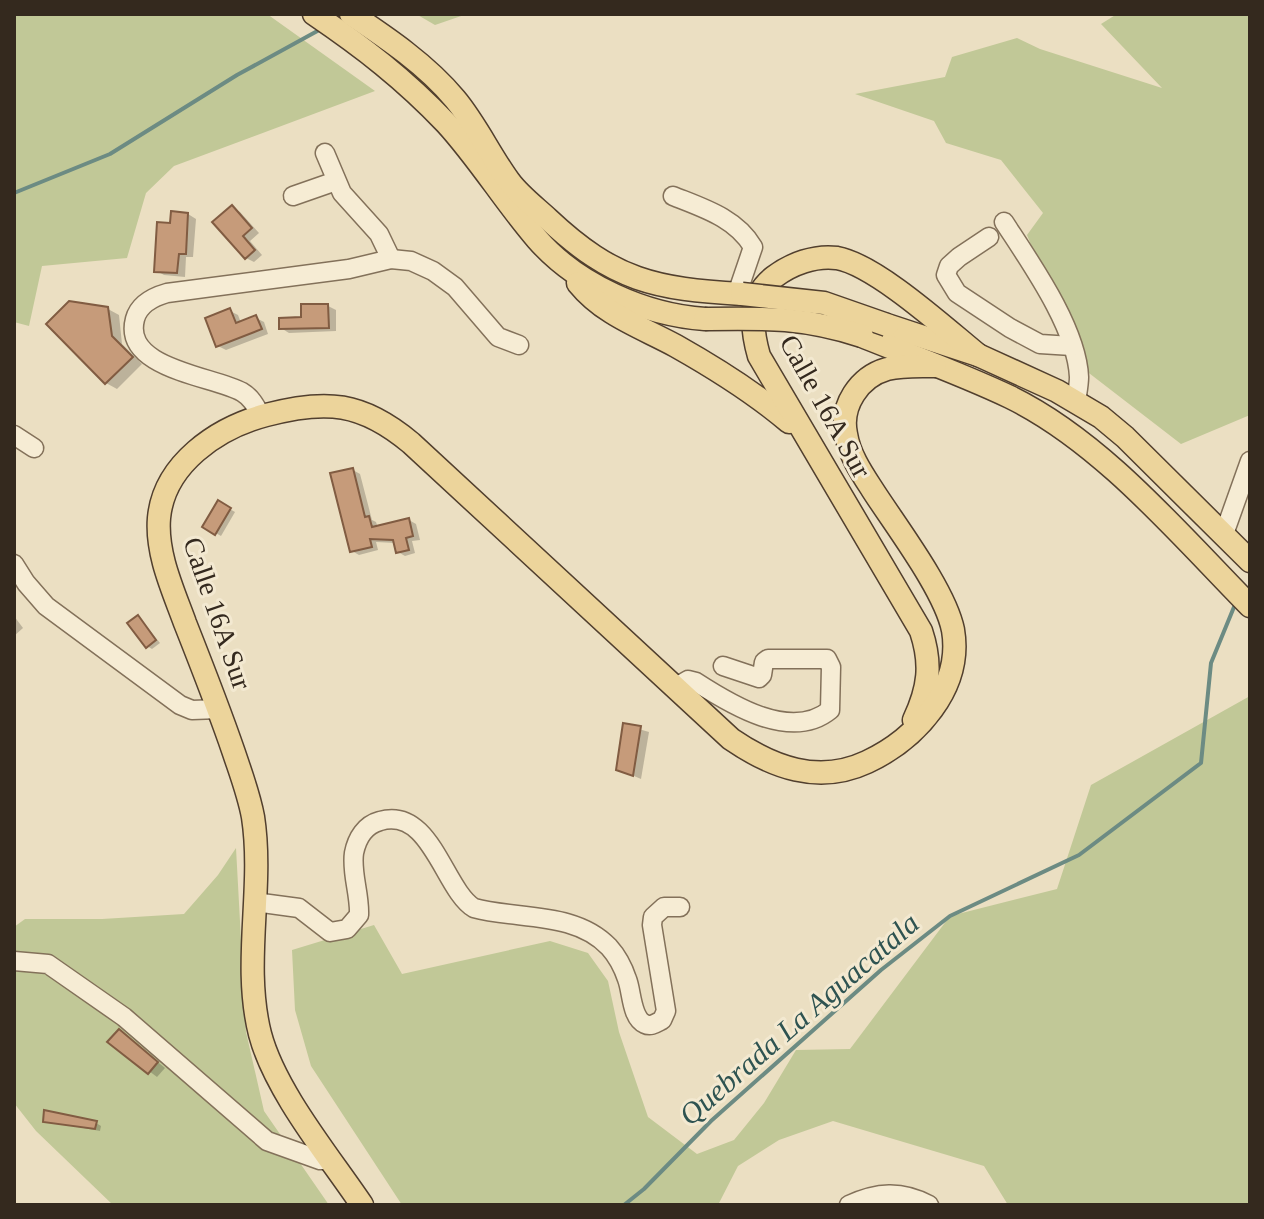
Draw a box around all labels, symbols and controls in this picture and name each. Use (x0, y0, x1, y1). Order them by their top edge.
street label: Calle 16A Sur (774, 329, 878, 484)
street label: Calle 16A Sur (177, 533, 258, 694)
water label: Quebrada La Aguacatala (672, 906, 925, 1131)

